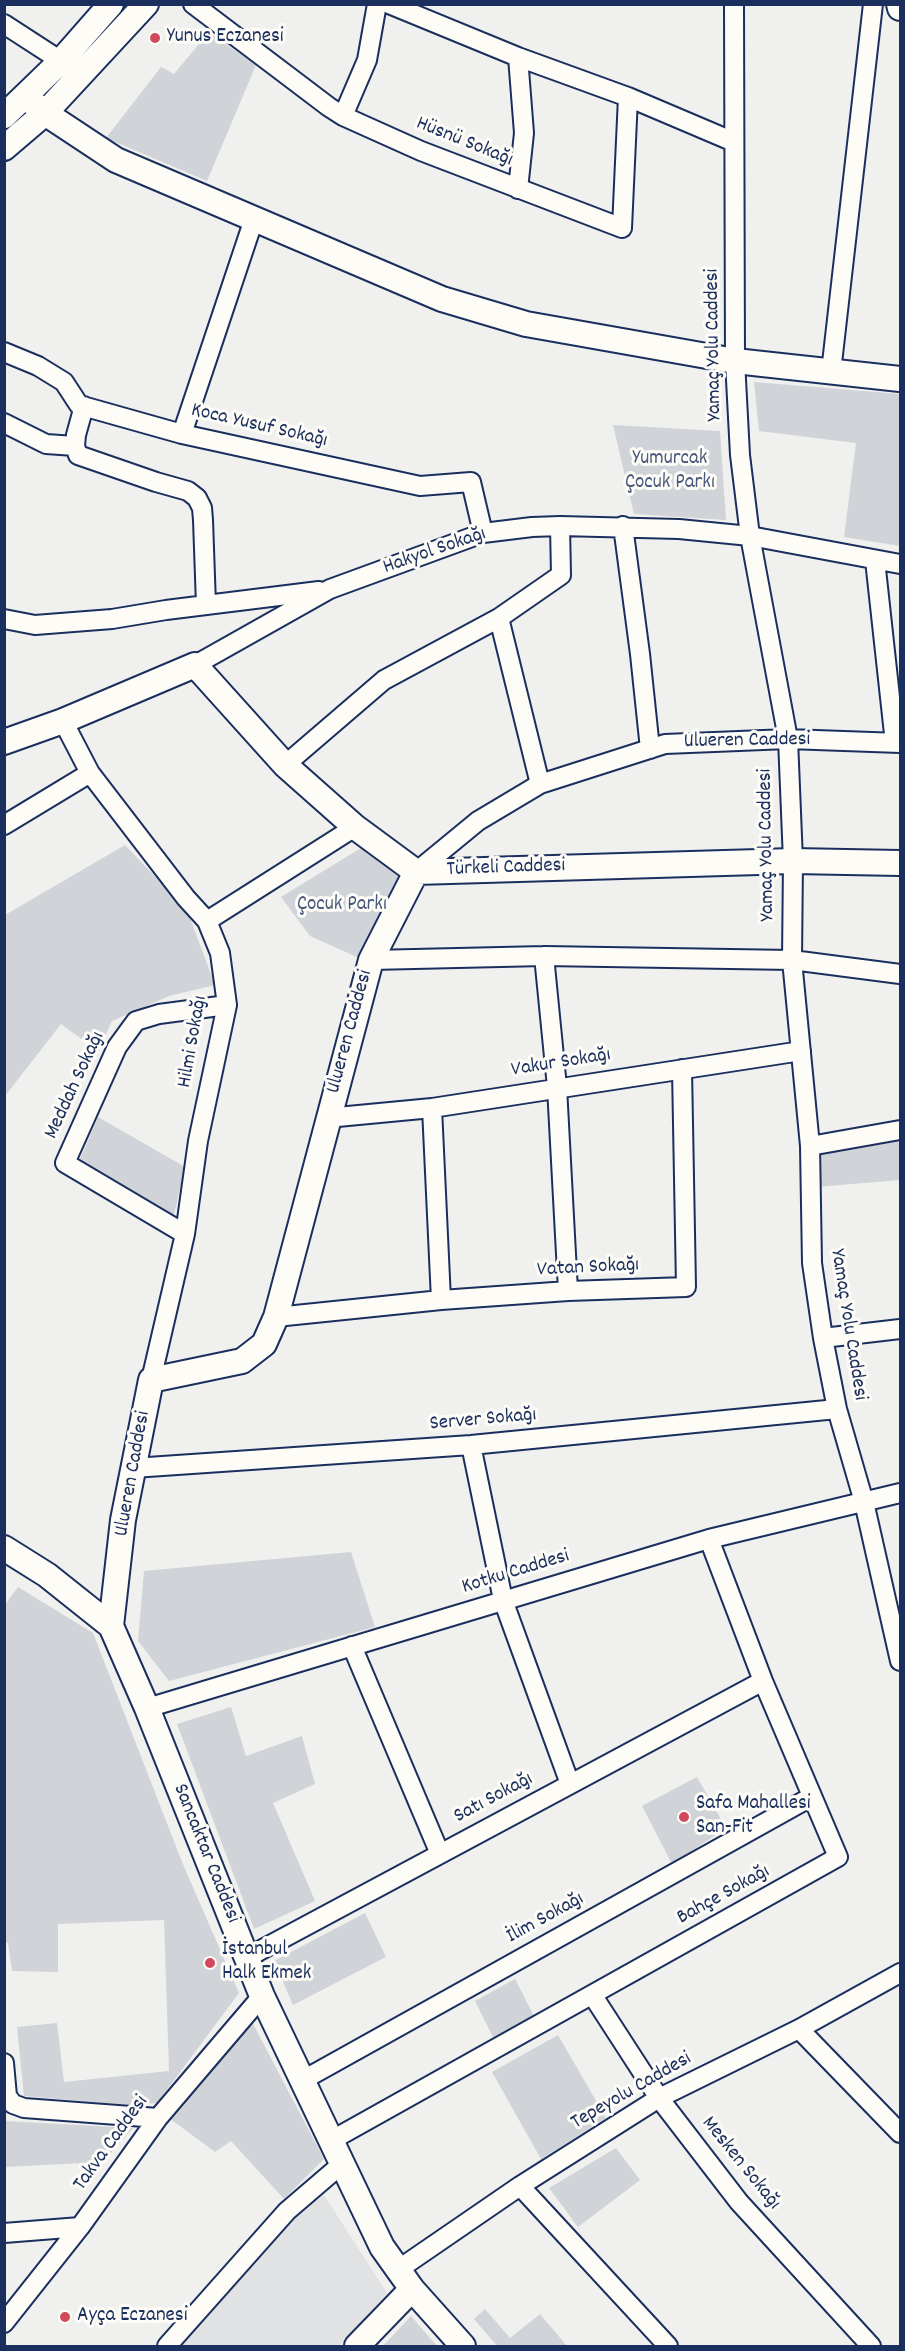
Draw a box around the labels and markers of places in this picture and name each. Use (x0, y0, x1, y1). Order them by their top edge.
place label: Yunus Eczanesi (167, 25, 284, 51)
marker: Yunus Eczanesi (148, 31, 162, 45)
place label: Safa Mahallesi San-Fit (696, 1792, 811, 1842)
marker: Safa Mahallesi San-Fit (677, 1810, 691, 1824)
place label: İstanbul Halk Ekmek (222, 1938, 311, 1988)
marker: İstanbul Halk Ekmek (203, 1956, 217, 1970)
place label: Ayça Eczanesi (77, 2304, 188, 2330)
marker: Ayça Eczanesi (58, 2310, 72, 2324)

